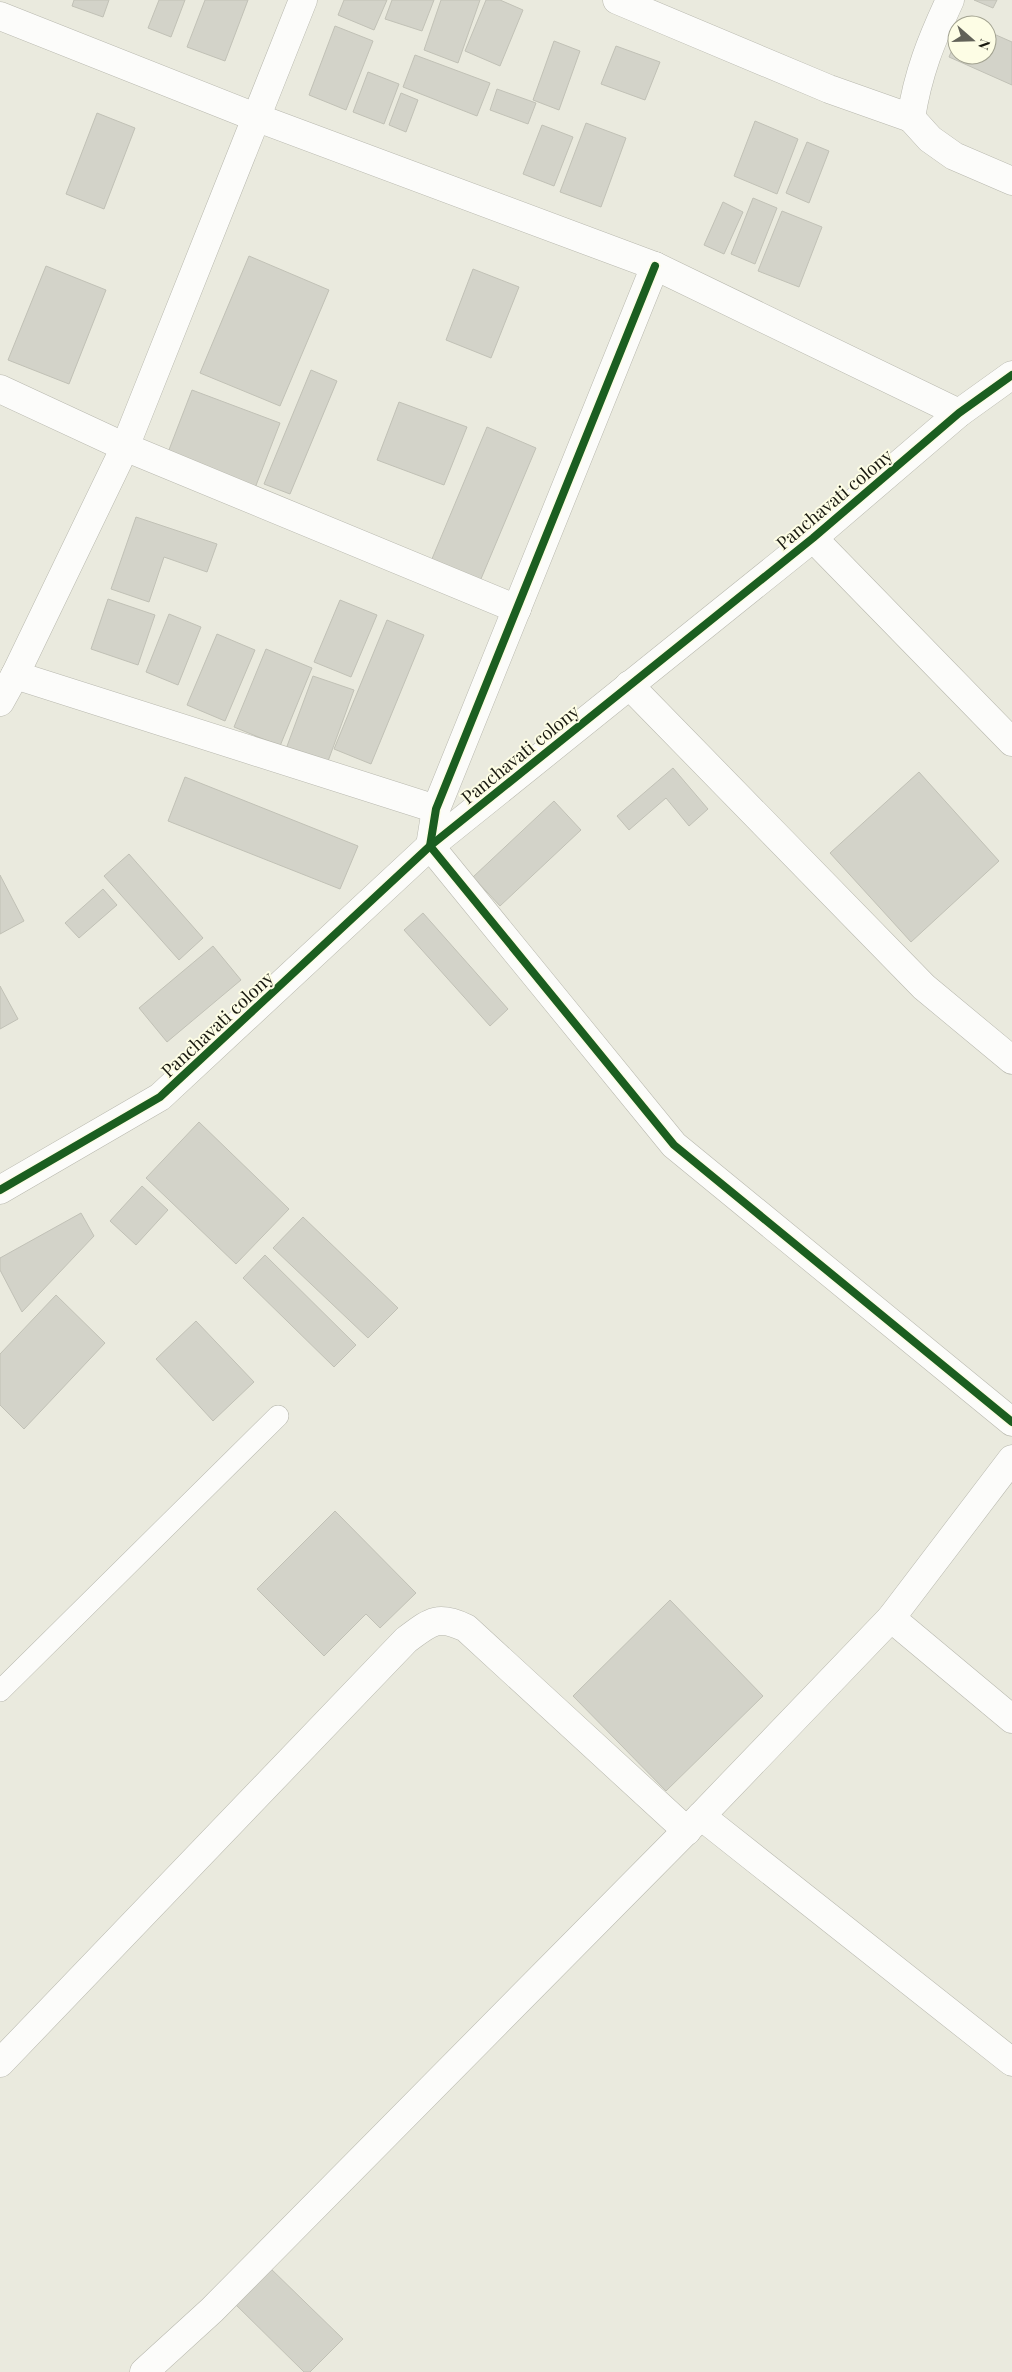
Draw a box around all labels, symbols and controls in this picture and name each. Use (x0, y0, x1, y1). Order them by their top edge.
north arrow (947, 15, 997, 65)
text: N (974, 37, 995, 53)
street label: Panchavati colony (771, 443, 897, 555)
street label: Panchavati colony (456, 699, 584, 809)
street label: Panchavati colony (156, 966, 278, 1082)

